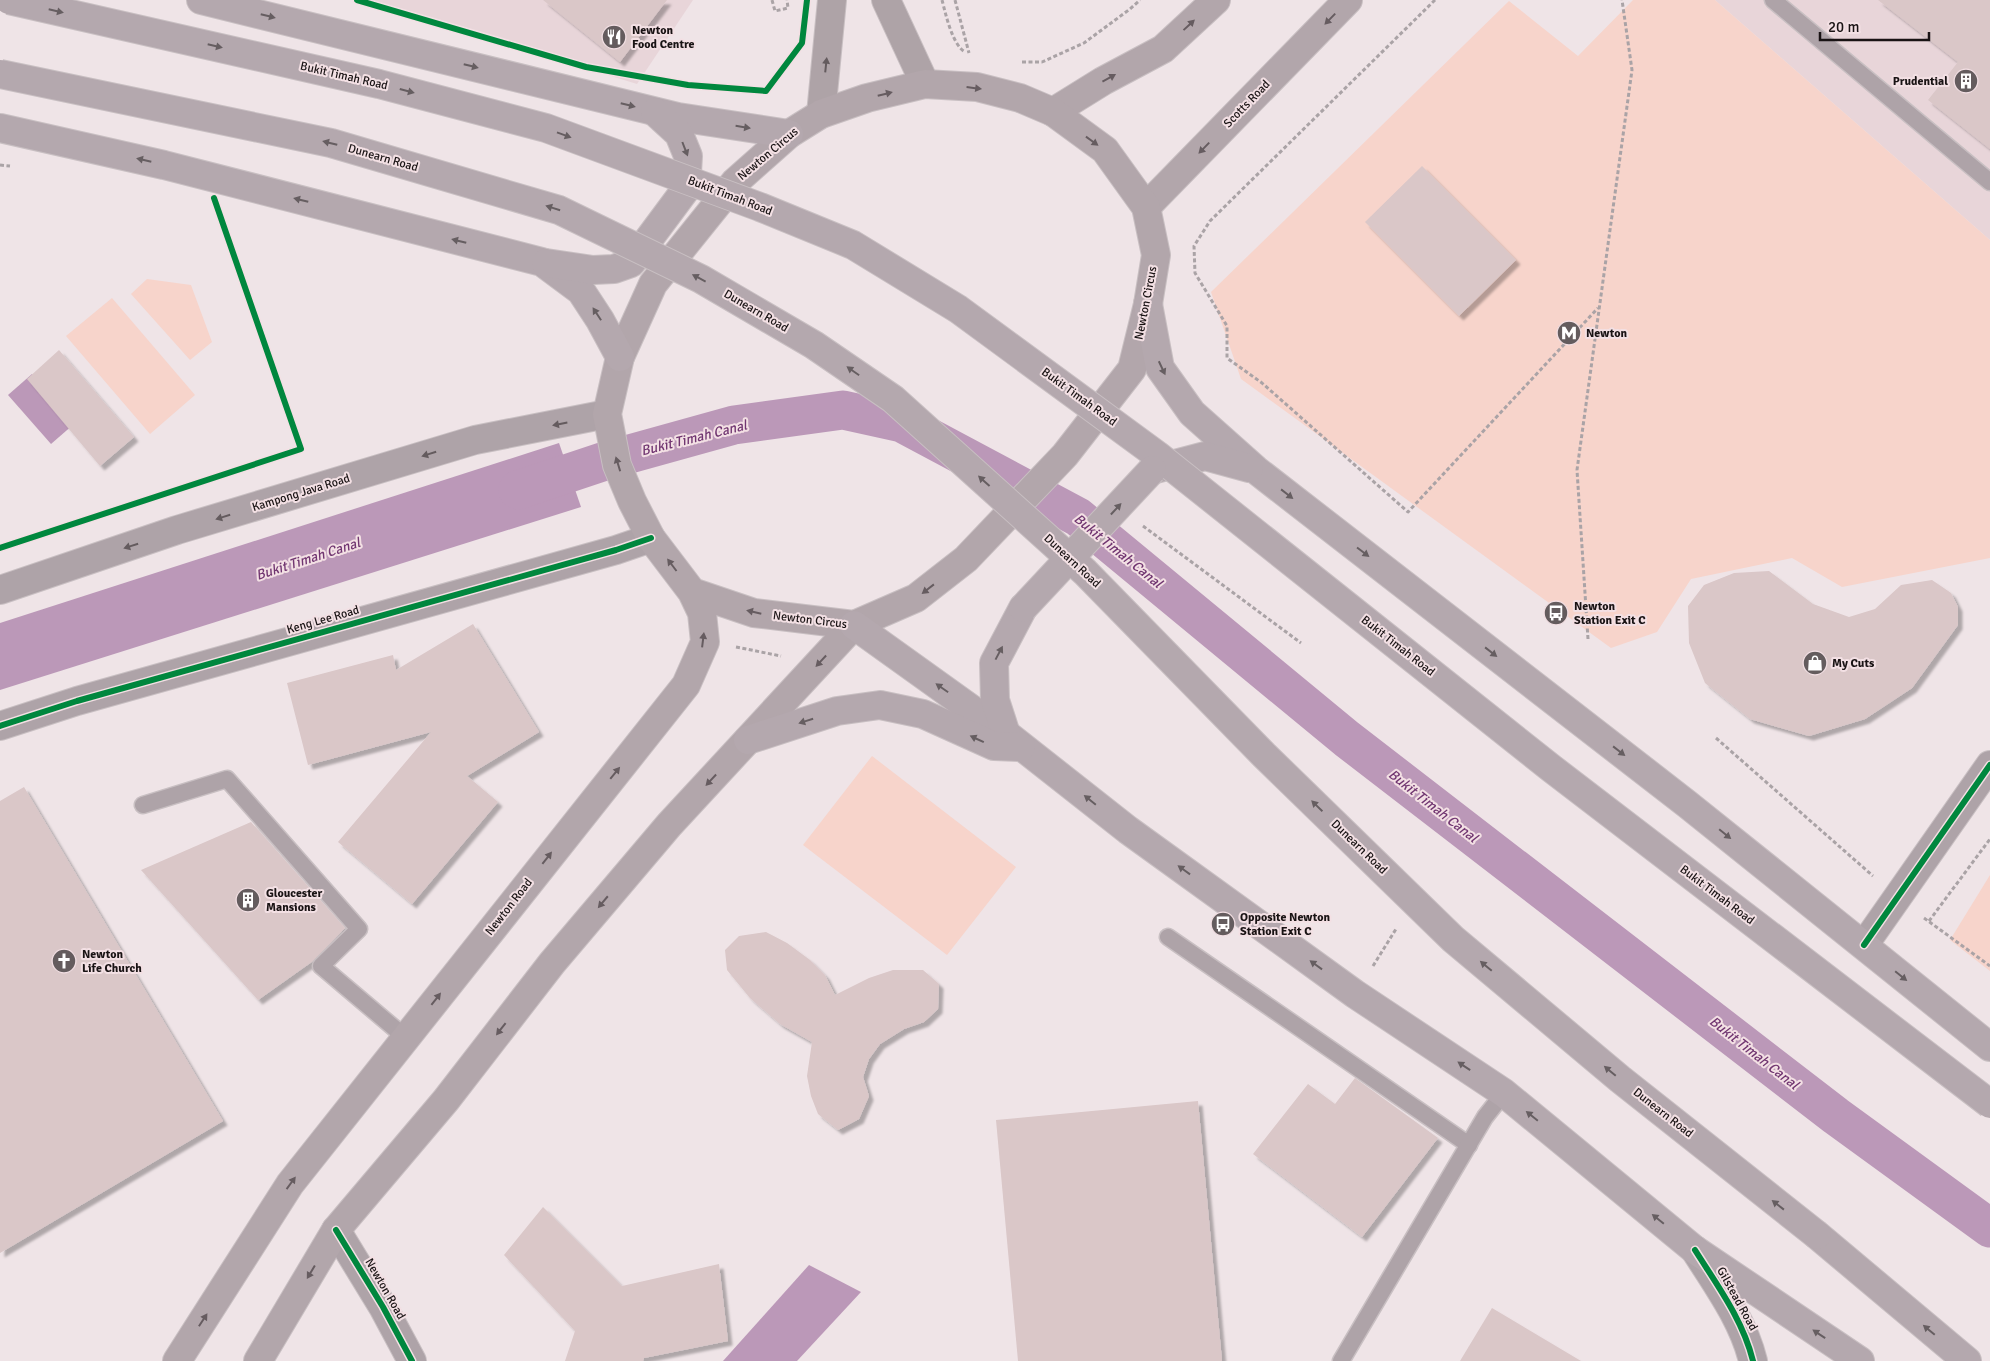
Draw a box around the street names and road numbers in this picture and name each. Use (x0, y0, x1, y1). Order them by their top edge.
street label: Bukit Timah Road (299, 59, 389, 93)
street label: Scotts Road (1221, 77, 1273, 131)
street label: Newton Circus (735, 124, 801, 184)
street label: Dunearn Road (346, 141, 420, 175)
street label: Bukit Timah Road (686, 173, 774, 219)
street label: Newton Circus (1132, 265, 1160, 341)
street label: Dunearn Road (721, 286, 791, 336)
street label: Bukit Timah Road (1038, 365, 1120, 429)
street label: Kampong Java Road (250, 471, 352, 515)
street label: Dunearn Road (1040, 531, 1104, 591)
street label: Keng Lee Road (285, 602, 361, 638)
street label: Newton Circus (772, 608, 848, 632)
street label: Bukit Timah Road (1358, 613, 1438, 679)
street label: Dunearn Road (1328, 817, 1390, 877)
street label: Bukit Timah Road (1677, 862, 1757, 928)
street label: Newton Road (482, 876, 536, 938)
street label: Dunearn Road (1630, 1085, 1696, 1141)
street label: Newton Road (361, 1256, 409, 1322)
street label: Gilstead Road (1713, 1265, 1761, 1333)

